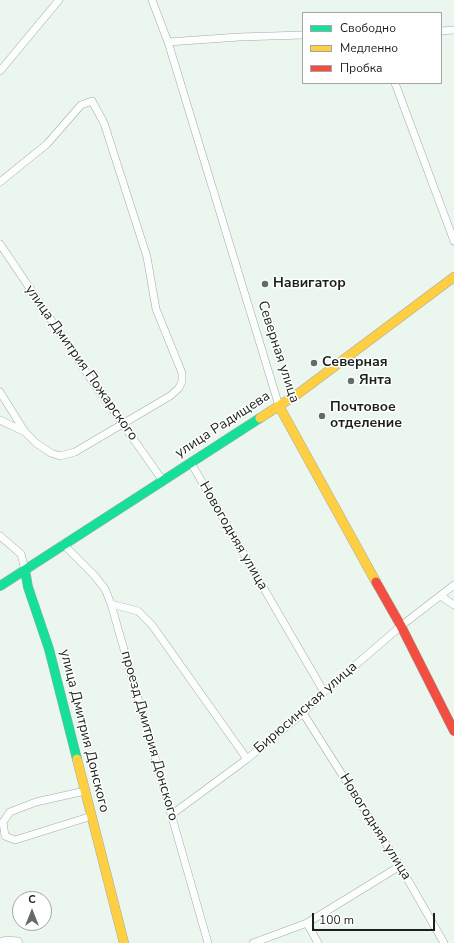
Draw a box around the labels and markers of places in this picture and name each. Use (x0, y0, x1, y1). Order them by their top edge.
place label: Навигатор (273, 276, 346, 292)
marker: Навигатор (260, 279, 270, 289)
place label: Северная (322, 355, 388, 371)
marker: Северная (309, 358, 319, 368)
place label: Янта (359, 373, 392, 389)
marker: Янта (346, 376, 356, 386)
place label: Почтовое отделение (330, 400, 402, 432)
marker: Почтовое отделение (317, 411, 327, 421)

